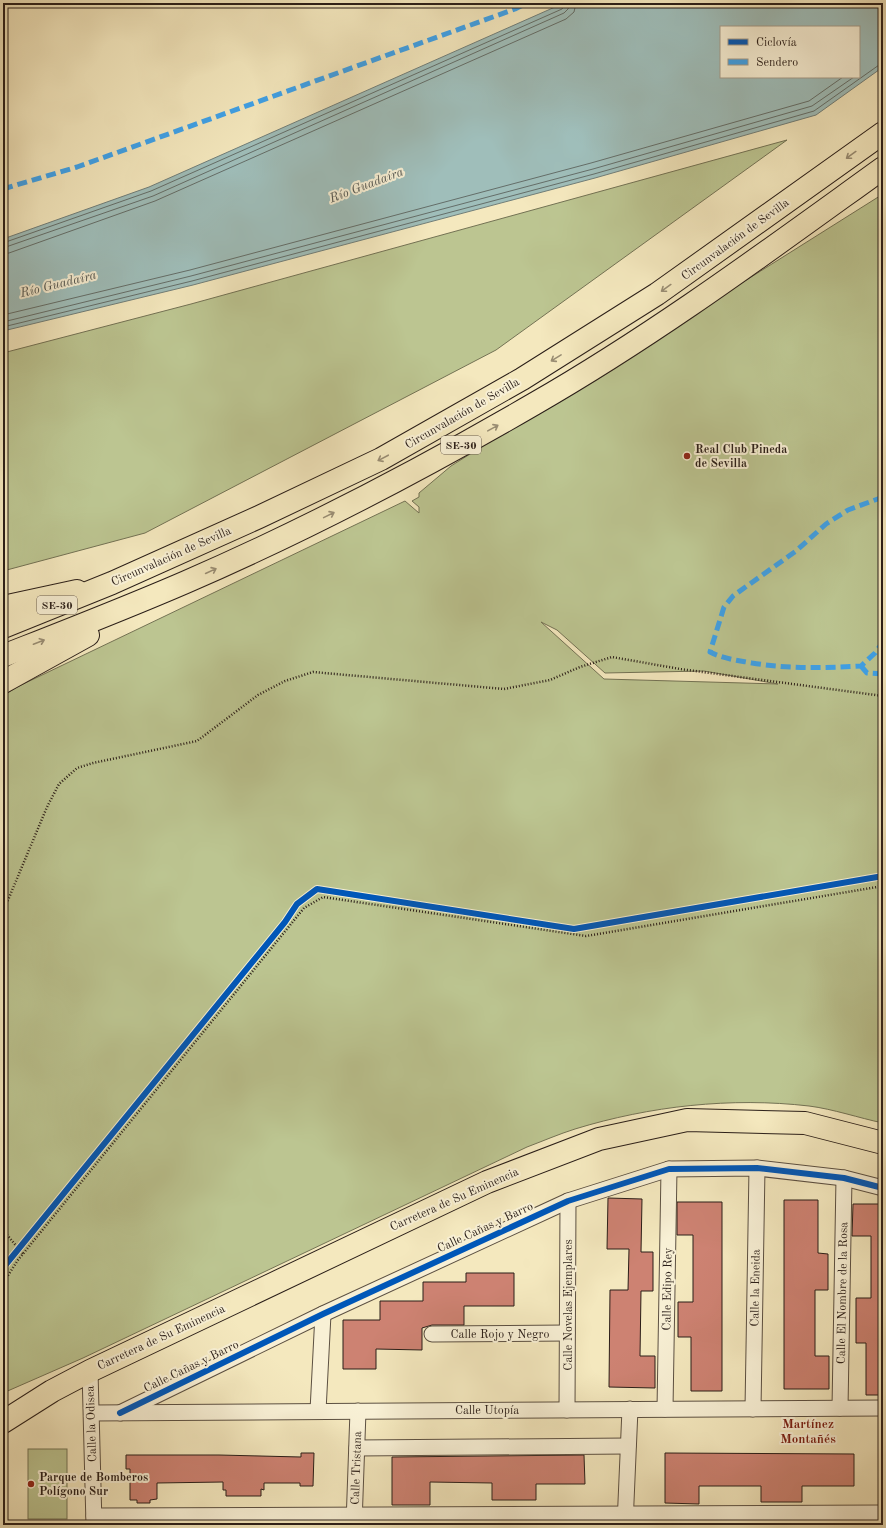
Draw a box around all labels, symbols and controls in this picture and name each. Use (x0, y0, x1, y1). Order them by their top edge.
legend (720, 26, 860, 78)
text: Ciclovía (756, 37, 797, 49)
text: Sendero (756, 57, 798, 69)
one-way arrow (846, 151, 857, 160)
water label: Río Guadaíra (327, 165, 405, 206)
street label: Circunvalación de Sevilla (680, 197, 792, 283)
water label: Río Guadaíra (18, 269, 98, 300)
one-way arrow (661, 284, 672, 292)
one-way arrow (550, 354, 562, 362)
street label: Circunvalación de Sevilla (403, 376, 522, 452)
one-way arrow (486, 423, 498, 431)
road number: SE-30 (441, 436, 481, 454)
place label: Real Club Pineda de Sevilla (695, 444, 787, 470)
marker: Real Club Pineda de Sevilla (682, 451, 692, 461)
one-way arrow (377, 455, 389, 462)
one-way arrow (322, 511, 334, 518)
street label: Circunvalación de Sevilla (110, 525, 233, 589)
one-way arrow (205, 567, 217, 574)
road number: SE-30 (37, 596, 77, 614)
one-way arrow (33, 638, 45, 646)
street label: Carretera de Su Eminencia (388, 1166, 521, 1234)
street label: Calle Cañas y Barro (436, 1200, 535, 1255)
street label: Calle El Nombre de la Rosa (836, 1222, 850, 1364)
street label: Calle Novelas Ejemplares (563, 1239, 575, 1371)
street label: Calle Edipo Rey (661, 1247, 675, 1331)
street label: Calle la Eneida (749, 1249, 763, 1327)
street label: Carretera de Su Eminencia (96, 1303, 227, 1373)
street label: Calle Rojo y Negro (451, 1329, 549, 1341)
street label: Calle Cañas y Barro (142, 1339, 241, 1395)
street label: Calle la Odisea (85, 1386, 99, 1462)
street label: Calle Utopía (455, 1405, 519, 1417)
district label: Martínez Montañés (780, 1418, 836, 1446)
street label: Calle Tristana (350, 1431, 364, 1505)
place label: Parque de Bomberos Polígono Sur (39, 1472, 148, 1498)
marker: Parque de Bomberos Polígono Sur (26, 1479, 36, 1489)

